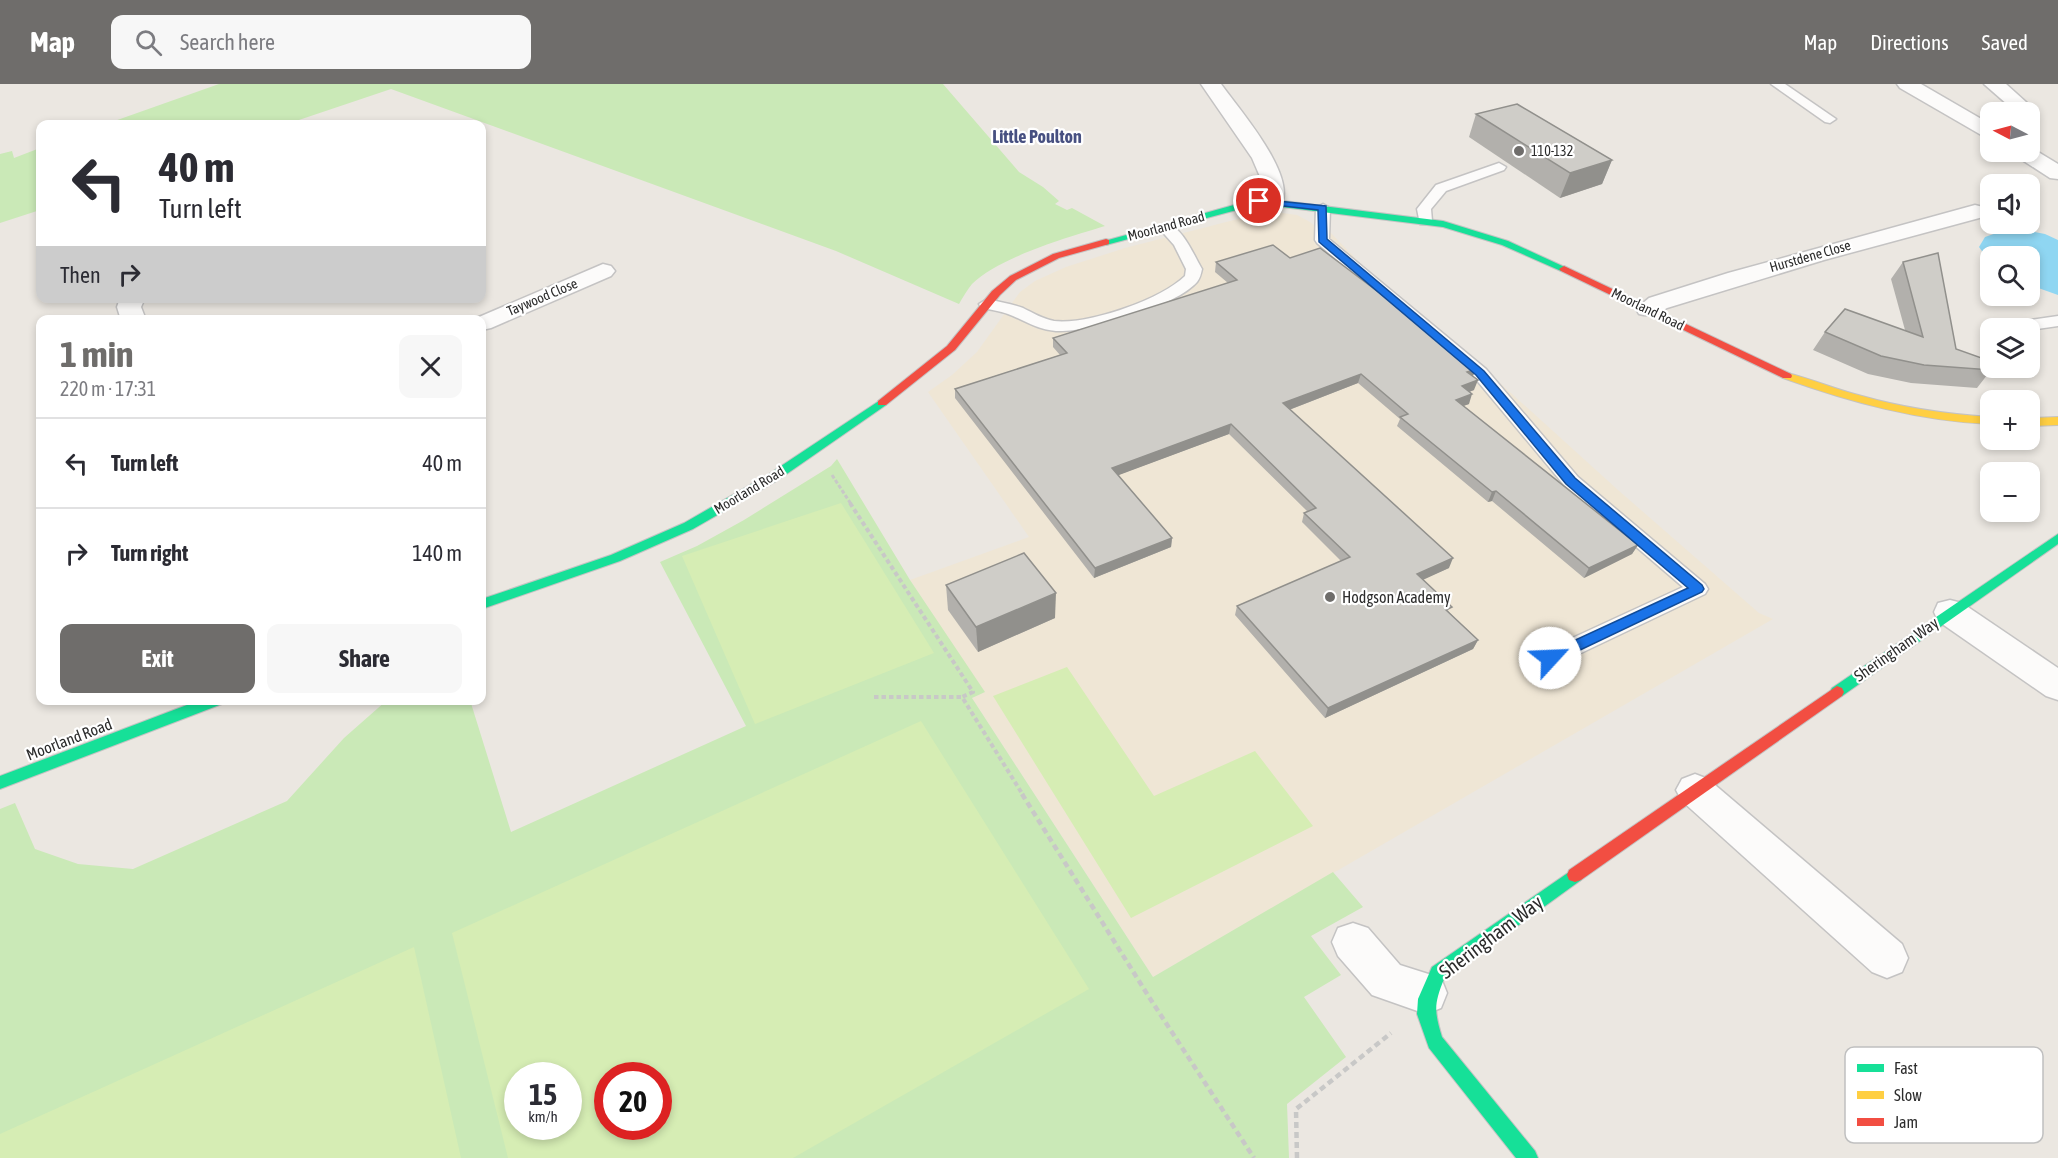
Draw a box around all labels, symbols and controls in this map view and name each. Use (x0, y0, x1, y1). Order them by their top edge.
search box (111, 15, 531, 69)
text: Map (30, 26, 75, 58)
icon: search (132, 26, 165, 59)
text: Search here (180, 29, 275, 55)
text: Map (1803, 30, 1837, 54)
text: Directions (1870, 30, 1949, 54)
text: Saved (1982, 30, 2028, 54)
north arrow (1980, 102, 2040, 162)
map controls (1980, 102, 2040, 522)
district label: Little Poulton (992, 126, 1082, 147)
text: 40 m (159, 143, 234, 191)
place label: 110-132 (1531, 143, 1573, 159)
icon: left (60, 144, 138, 222)
marker: 110-132 (1512, 144, 1526, 158)
button: sound (1980, 174, 2040, 234)
pin (1233, 175, 1284, 226)
icon: arrive (1242, 184, 1275, 217)
text: Turn left (159, 193, 242, 224)
street label: Moorland Road (1126, 208, 1206, 244)
street label: Hurstdene Close (1768, 237, 1852, 275)
button: search (1980, 246, 2040, 306)
icon: right (113, 258, 146, 291)
text: Then (60, 262, 101, 288)
street label: Taywood Close (504, 275, 580, 319)
street label: Moorland Road (1609, 285, 1687, 333)
button: layers (1980, 318, 2040, 378)
text: 1 min (60, 333, 134, 375)
button: close (399, 335, 462, 398)
text: 220 m · 17:31 (60, 377, 156, 400)
button: + (1980, 390, 2040, 450)
icon: left (60, 447, 93, 480)
text: Turn left (111, 450, 178, 476)
text: 40 m (422, 450, 462, 476)
button: − (1980, 462, 2040, 522)
street label: Moorland Road (711, 463, 787, 517)
icon: right (60, 537, 93, 570)
text: Turn right (111, 540, 188, 566)
text: 140 m (412, 540, 462, 566)
place label: Hodgson Academy (1342, 588, 1451, 607)
marker: Hodgson Academy (1323, 590, 1337, 604)
street label: Sheringham Way (1850, 613, 1943, 686)
button: Exit (60, 624, 255, 693)
button: Share (267, 624, 462, 693)
position arrow (1518, 626, 1582, 690)
street label: Moorland Road (24, 714, 114, 764)
street label: Sheringham Way (1434, 890, 1547, 983)
legend (1845, 1047, 2043, 1143)
text: Fast (1894, 1059, 1918, 1077)
speed limit sign: 20 (594, 1062, 672, 1140)
text: 15 (529, 1077, 557, 1111)
text: Slow (1894, 1086, 1922, 1104)
text: km/h (528, 1108, 558, 1125)
text: Jam (1894, 1113, 1918, 1131)

